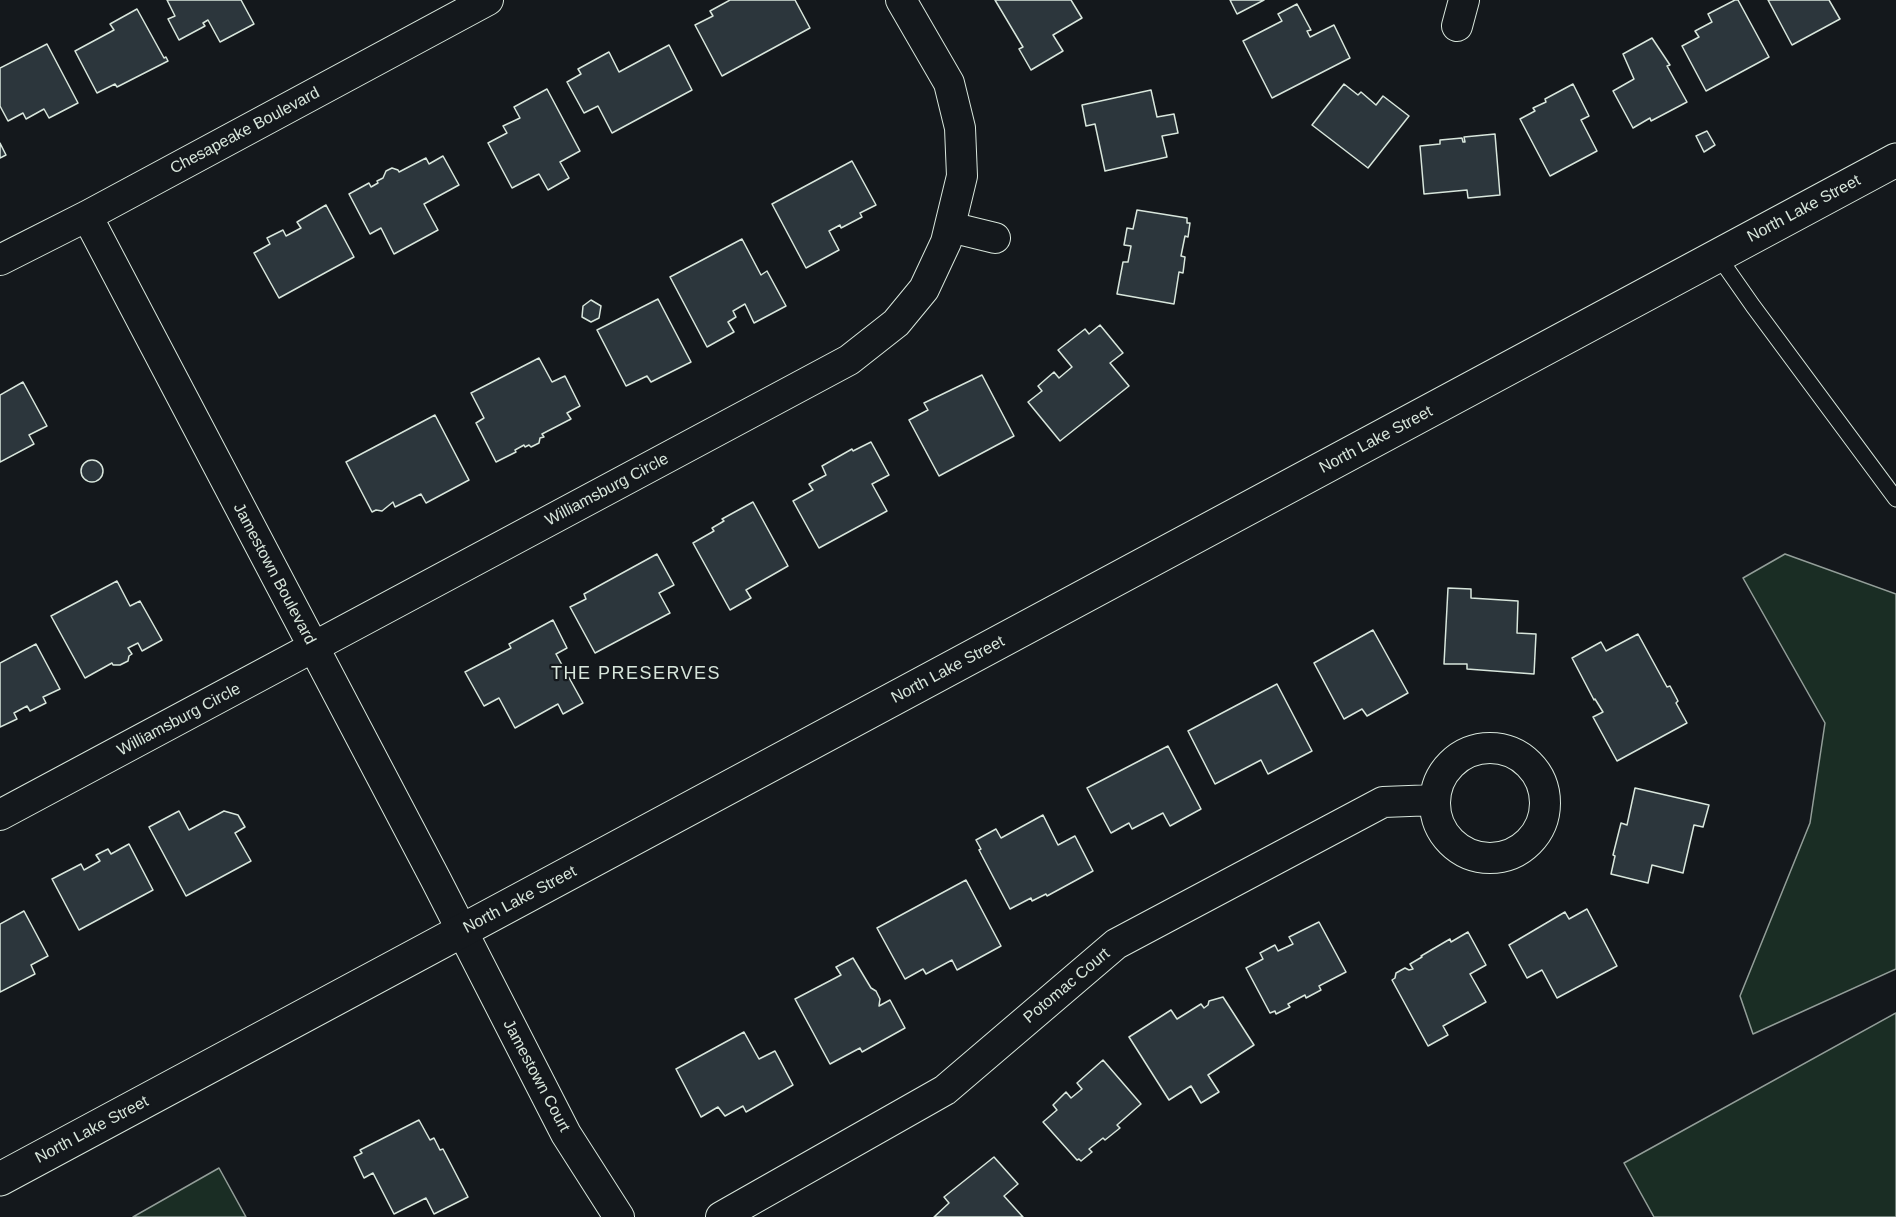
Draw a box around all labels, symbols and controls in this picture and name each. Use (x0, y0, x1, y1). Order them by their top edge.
street label: Chesapeake Boulevard (167, 83, 323, 179)
street label: North Lake Street (1744, 171, 1864, 247)
street label: North Lake Street (1316, 402, 1436, 478)
street label: Williamsburg Circle (542, 449, 672, 531)
street label: Jamestown Boulevard (229, 500, 319, 648)
street label: North Lake Street (888, 632, 1008, 708)
district label: THE PRESERVES (551, 663, 721, 685)
street label: Williamsburg Circle (114, 679, 244, 761)
street label: North Lake Street (460, 862, 580, 938)
street label: Potomac Court (1020, 944, 1114, 1028)
street label: Jamestown Court (498, 1017, 574, 1135)
street label: North Lake Street (32, 1092, 152, 1168)

